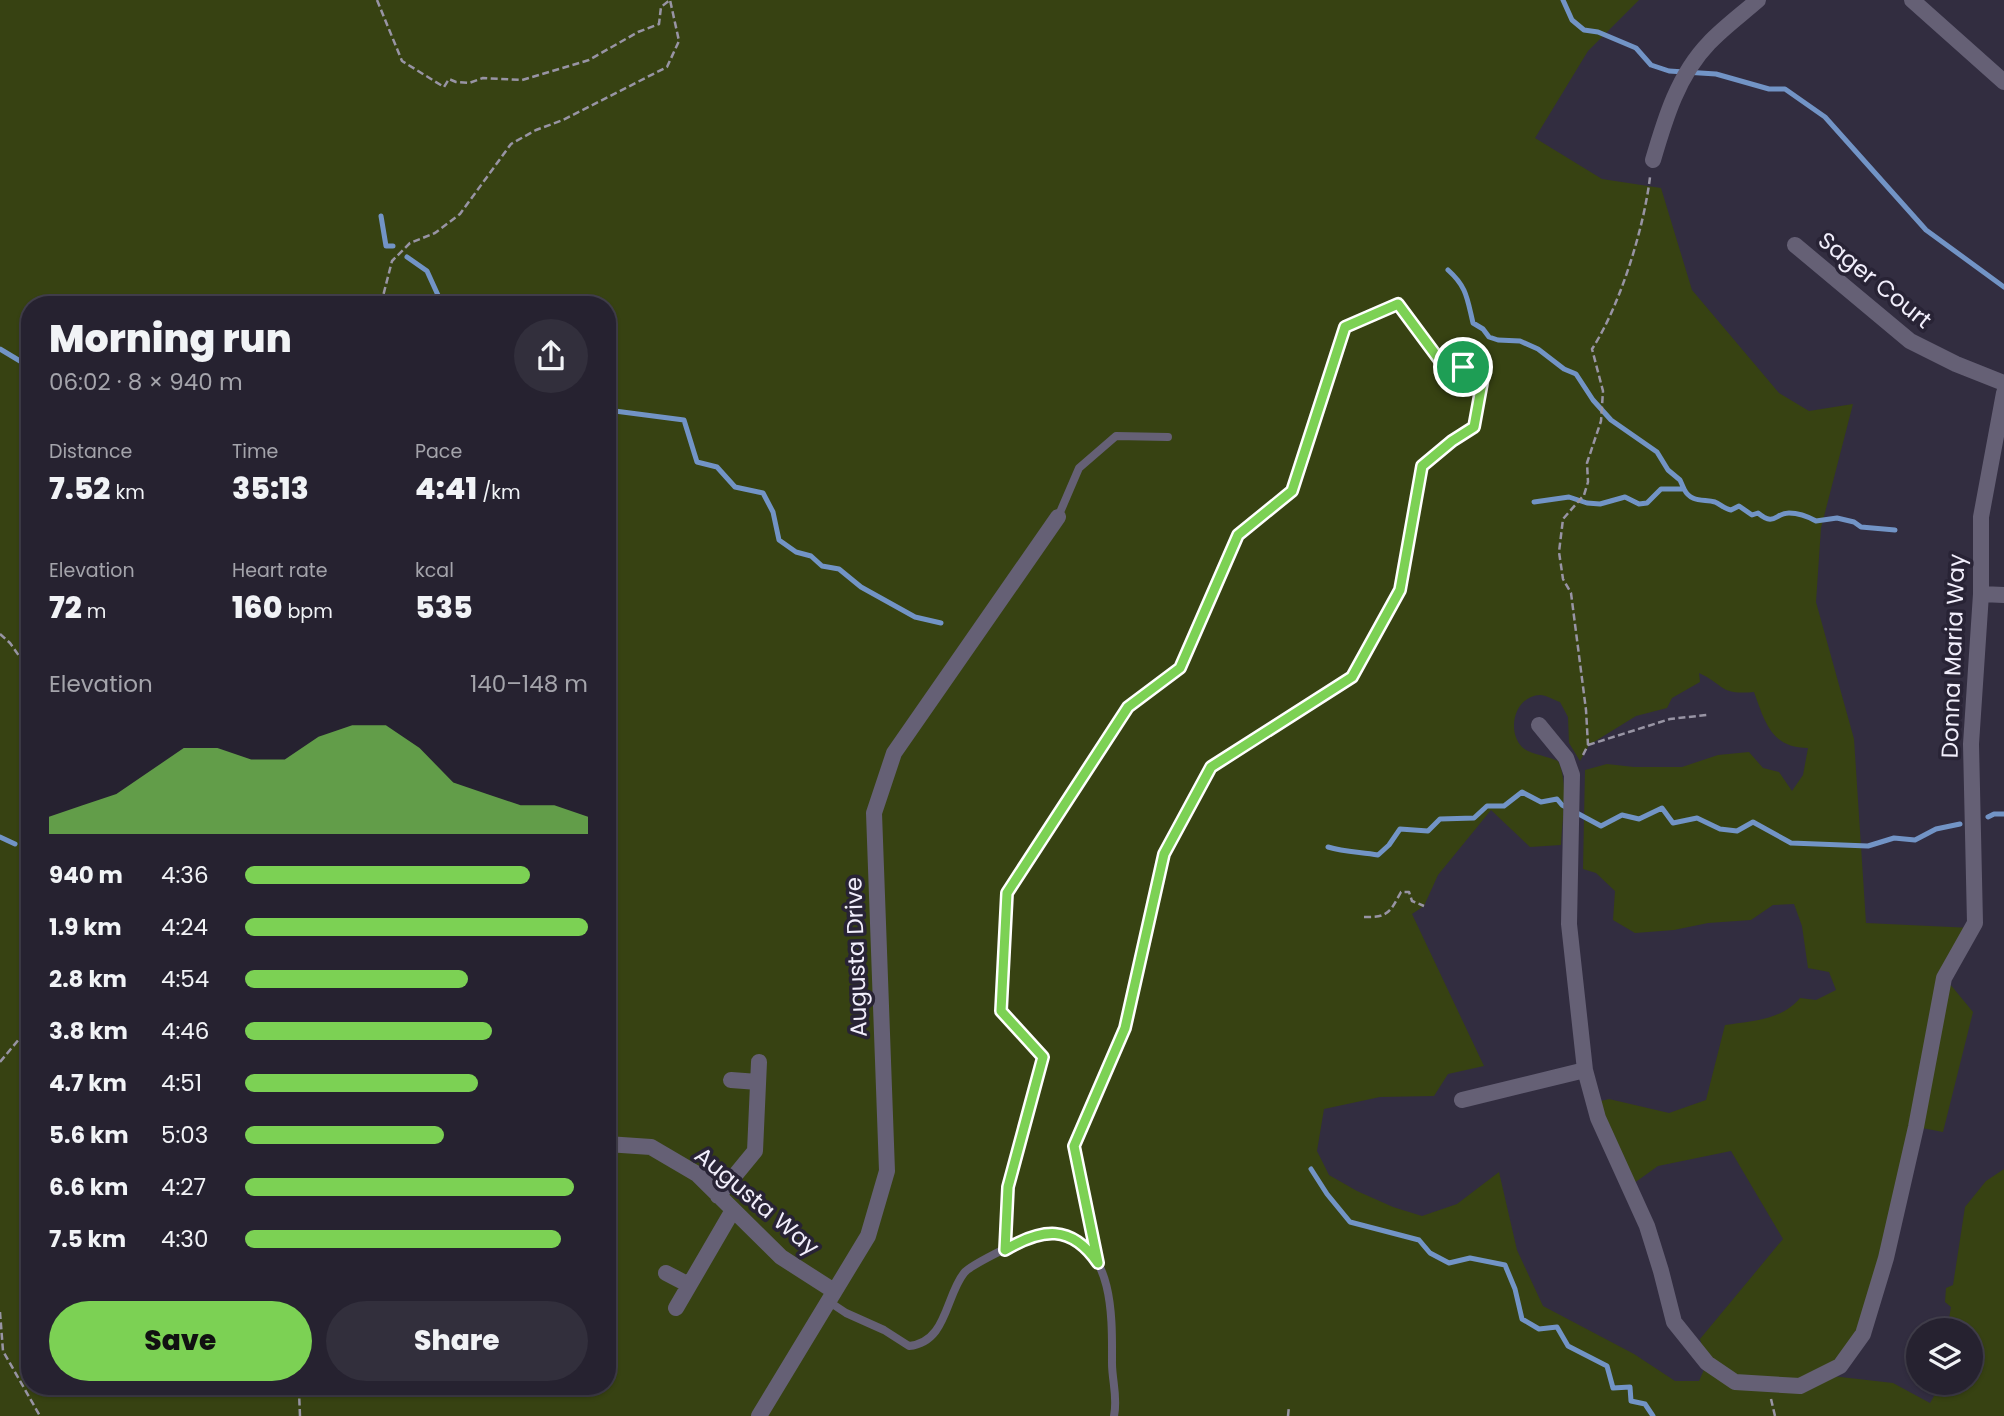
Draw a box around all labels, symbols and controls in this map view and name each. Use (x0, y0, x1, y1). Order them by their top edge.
street label: Sager Court (1811, 224, 1939, 336)
text: Morning run (49, 312, 292, 365)
button: share (514, 319, 588, 393)
pin (1433, 337, 1493, 397)
icon: arrive (1444, 348, 1482, 386)
text: 06:02 · 8 × 940 m (49, 366, 243, 398)
text: Distance (49, 438, 132, 465)
text: Time (232, 438, 278, 465)
text: Pace (415, 438, 462, 465)
text: 7.52 (49, 467, 110, 510)
text: 35:13 (232, 467, 309, 510)
text: 4:41 (415, 467, 477, 510)
text: km (110, 479, 145, 506)
text: /km (477, 479, 521, 506)
street label: Donna Maria Way (1933, 553, 1973, 759)
text: Elevation (49, 557, 135, 584)
text: Heart rate (232, 557, 327, 584)
text: kcal (415, 557, 454, 584)
text: 72 (49, 586, 82, 629)
text: 160 (232, 586, 282, 629)
text: 535 (415, 586, 473, 629)
text: m (82, 598, 106, 625)
text: bpm (282, 598, 333, 625)
text: Elevation (49, 668, 153, 700)
text: 140–148 m (470, 668, 588, 700)
text: 940 m (49, 859, 123, 891)
text: 4:36 (161, 859, 209, 891)
street label: Augusta Drive (837, 876, 875, 1038)
text: 1.9 km (49, 911, 122, 943)
text: 4:24 (161, 911, 208, 943)
text: 2.8 km (49, 963, 127, 995)
text: 4:54 (161, 963, 209, 995)
text: 3.8 km (49, 1015, 128, 1047)
text: 4:46 (161, 1015, 209, 1047)
text: 4.7 km (49, 1067, 127, 1099)
text: 4:51 (161, 1067, 202, 1099)
text: 5.6 km (49, 1119, 129, 1151)
text: 5:03 (161, 1119, 208, 1151)
street label: Augusta Way (688, 1139, 826, 1263)
text: 6.6 km (49, 1171, 128, 1203)
text: 4:27 (161, 1171, 206, 1203)
text: 7.5 km (49, 1223, 126, 1255)
text: 4:30 (161, 1223, 208, 1255)
button: Save (49, 1301, 312, 1381)
button: Share (326, 1301, 588, 1381)
map controls (1906, 1318, 1983, 1395)
button: layers (1906, 1318, 1983, 1395)

